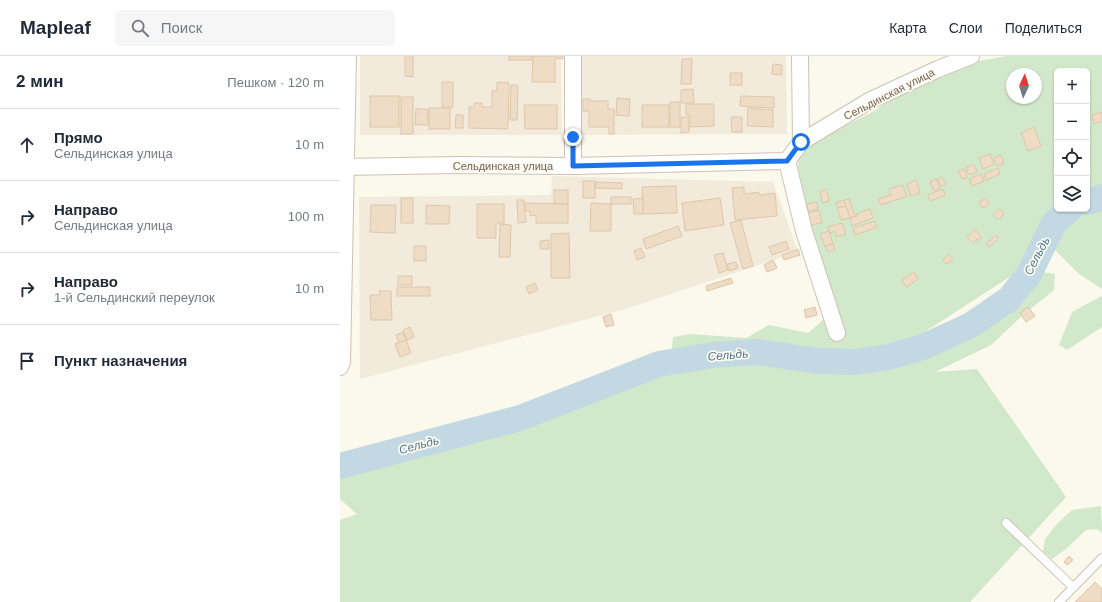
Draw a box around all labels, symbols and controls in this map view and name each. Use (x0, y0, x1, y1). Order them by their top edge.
search box (115, 10, 395, 46)
text: Mapleaf (20, 17, 91, 38)
icon: search (129, 17, 151, 39)
text: Поиск (161, 19, 202, 36)
text: Карта (889, 20, 927, 36)
text: Слои (949, 20, 983, 36)
text: Поделиться (1005, 20, 1082, 36)
street label: Сельдинская улица (842, 65, 937, 122)
north arrow (1006, 68, 1042, 104)
map controls (1054, 68, 1090, 212)
button: + (1054, 68, 1090, 104)
text: 2 мин (16, 72, 63, 91)
text: Пешком · 120 m (227, 75, 324, 90)
button: − (1054, 104, 1090, 140)
route end (564, 128, 582, 146)
text: Прямо (54, 129, 103, 146)
route start (792, 133, 810, 151)
icon: ahead (16, 134, 38, 156)
text: 10 m (295, 137, 324, 152)
button: locate (1054, 140, 1090, 176)
text: Сельдинская улица (54, 146, 173, 161)
street label: Сельдинская улица (453, 160, 554, 172)
button: layers (1054, 176, 1090, 212)
text: Направо (54, 201, 118, 218)
icon: right (16, 206, 38, 228)
text: 100 m (288, 209, 324, 224)
text: Сельдинская улица (54, 218, 173, 233)
water label: Сельдь (1021, 235, 1053, 277)
text: Направо (54, 273, 118, 290)
icon: right (16, 278, 38, 300)
text: 10 m (295, 281, 324, 296)
text: 1-й Сельдинский переулок (54, 290, 215, 305)
water label: Сельдь (707, 346, 749, 364)
icon: arrive (16, 350, 38, 372)
text: Пункт назначения (54, 352, 187, 369)
water label: Сельдь (397, 433, 441, 457)

